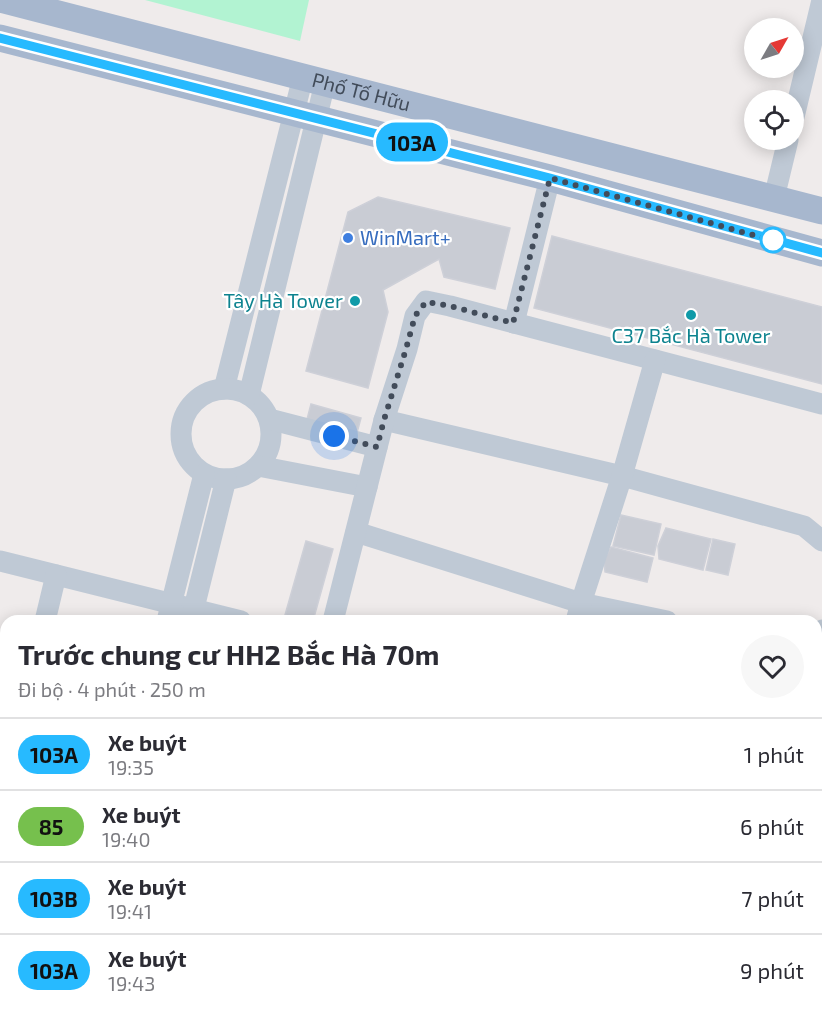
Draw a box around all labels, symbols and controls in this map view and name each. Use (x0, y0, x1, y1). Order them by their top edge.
north arrow (744, 18, 804, 78)
map controls (744, 18, 804, 150)
street label: Phố Tố Hữu (310, 67, 413, 115)
button: locate (744, 90, 804, 150)
line badge: 103A (370, 122, 454, 162)
text: 103A (388, 130, 436, 155)
place label: WinMart+ (360, 225, 451, 249)
unlabelled marker (760, 227, 786, 253)
marker: WinMart+ (341, 231, 355, 245)
place label: Tây Hà Tower (223, 288, 343, 312)
marker: Tây Hà Tower (348, 294, 362, 308)
marker: C37 Bắc Hà Tower (684, 308, 698, 322)
place label: C37 Bắc Hà Tower (611, 323, 771, 347)
your location (319, 421, 349, 451)
button: heart (741, 635, 804, 698)
text: Trước chung cư HH2 Bắc Hà 70m (18, 637, 440, 671)
text: Đi bộ · 4 phút · 250 m (18, 677, 206, 701)
text: Xe buýt (108, 729, 187, 755)
text: 1 phút (744, 741, 804, 767)
text: 103A (30, 742, 78, 767)
text: 19:35 (108, 755, 154, 779)
text: Xe buýt (102, 801, 181, 827)
text: 6 phút (740, 813, 804, 839)
text: 85 (39, 814, 63, 839)
text: 19:40 (102, 827, 150, 851)
text: Xe buýt (108, 873, 186, 899)
text: 7 phút (741, 885, 804, 911)
text: 103B (30, 886, 78, 911)
text: 19:41 (108, 899, 152, 923)
text: Xe buýt (108, 945, 187, 971)
text: 9 phút (740, 957, 804, 983)
text: 103A (30, 958, 78, 983)
text: 19:43 (108, 971, 156, 995)

